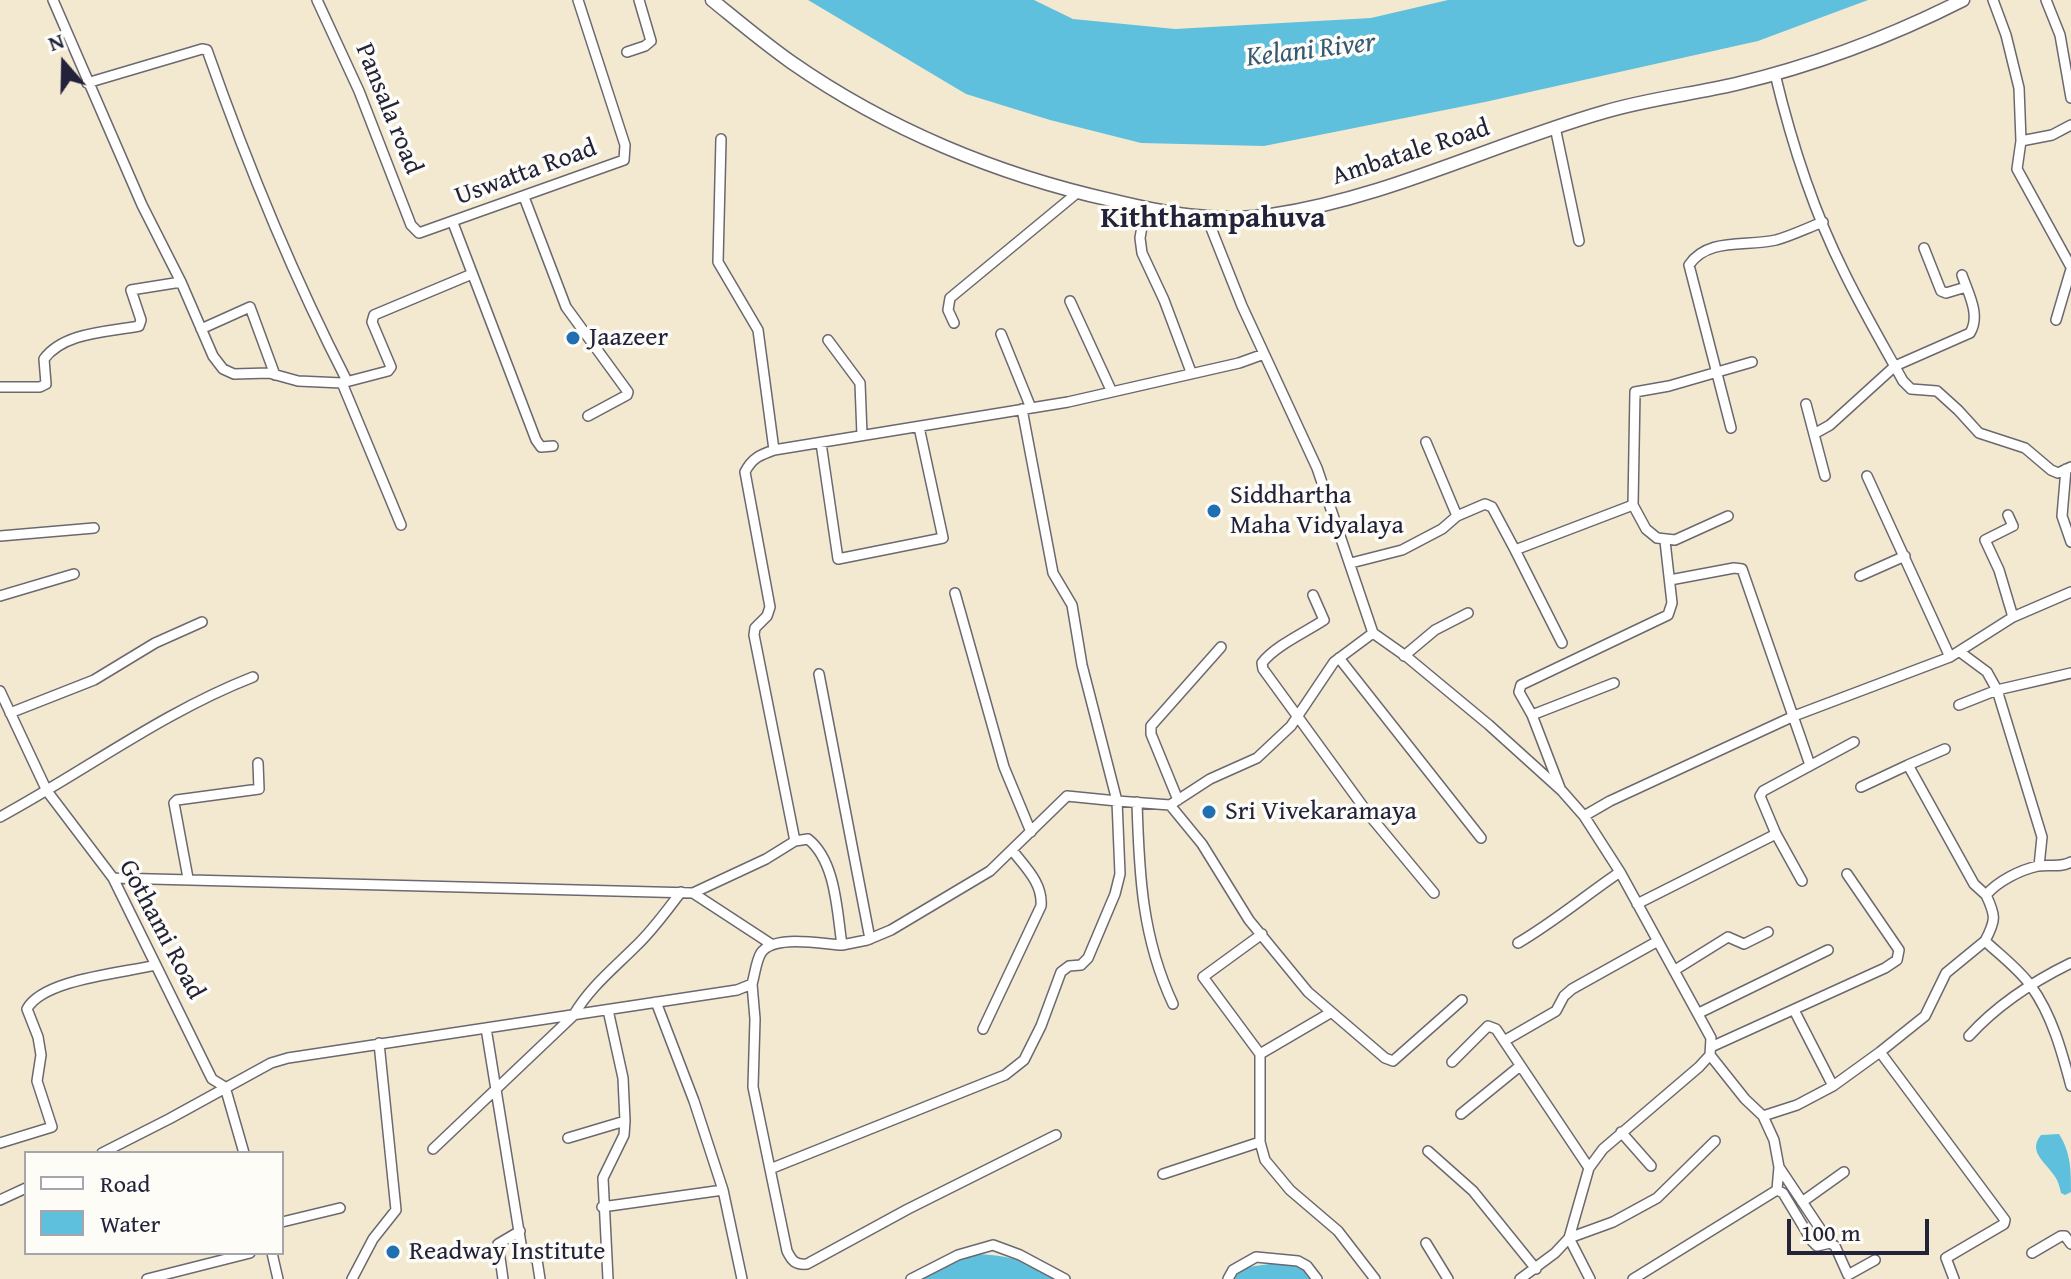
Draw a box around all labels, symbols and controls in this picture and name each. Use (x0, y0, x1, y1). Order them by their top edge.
north arrow (24, 24, 104, 104)
text: N (43, 24, 68, 59)
water label: Kelani River (1244, 26, 1378, 76)
street label: Pansala road (348, 39, 428, 179)
street label: Ambatale Road (1328, 113, 1494, 193)
street label: Uswatta Road (451, 133, 601, 213)
district label: Kiththampahuva (1100, 201, 1326, 237)
place label: Jaazeer (589, 322, 668, 354)
marker: Jaazeer (564, 329, 582, 347)
place label: Siddhartha Maha Vidyalaya (1230, 480, 1404, 542)
marker: Siddhartha Maha Vidyalaya (1205, 502, 1223, 520)
place label: Sri Vivekaramaya (1225, 796, 1417, 828)
marker: Sri Vivekaramaya (1200, 803, 1218, 821)
street label: Gothami Road (111, 855, 211, 1005)
legend (24, 1151, 284, 1255)
text: Road (100, 1166, 150, 1201)
scale bar (1791, 1203, 1933, 1253)
text: Water (100, 1206, 160, 1241)
text: 100 m (1801, 1215, 1861, 1250)
place label: Readway Institute (409, 1236, 605, 1268)
marker: Readway Institute (384, 1243, 402, 1261)

